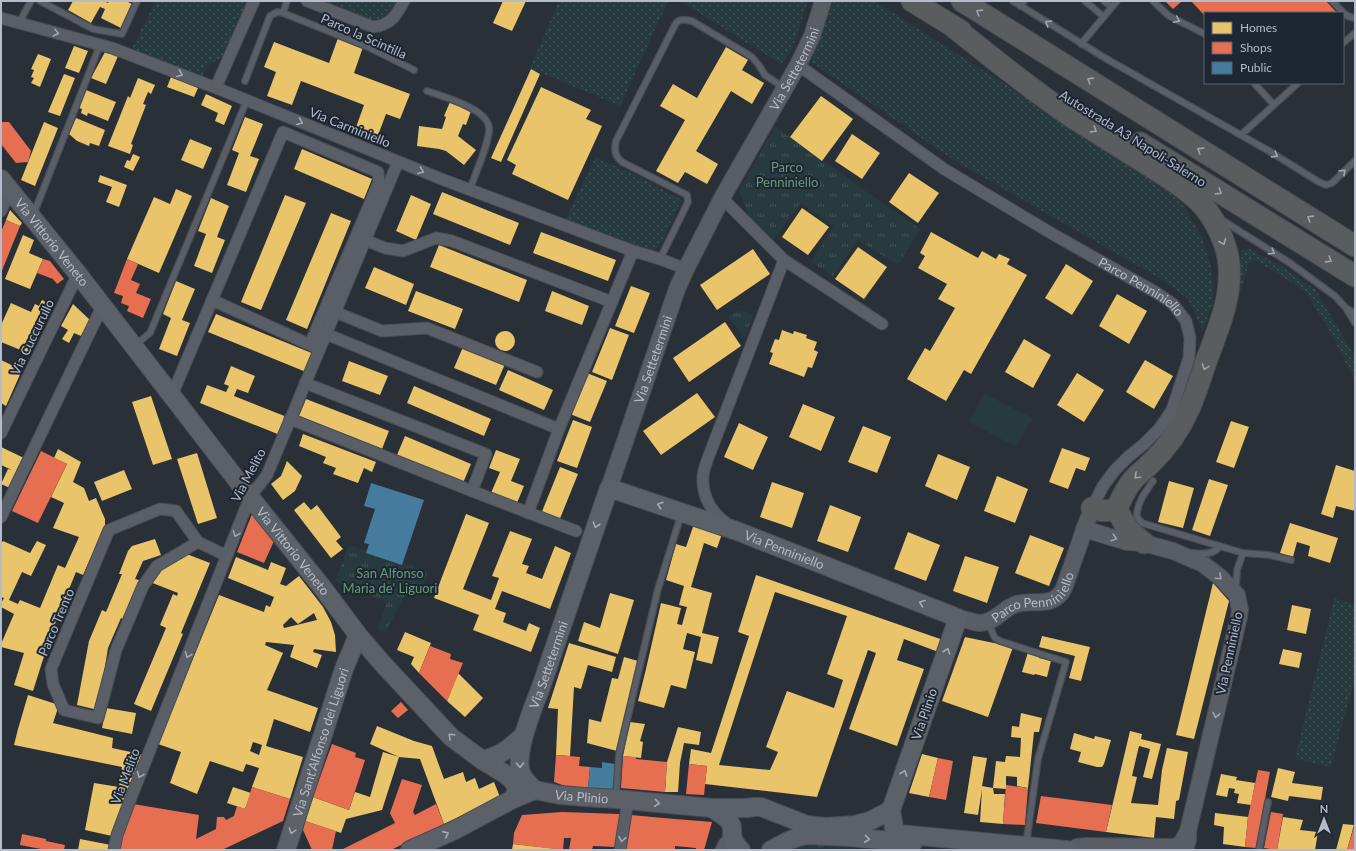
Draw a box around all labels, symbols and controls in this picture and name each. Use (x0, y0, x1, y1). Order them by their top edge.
one-way arrow (976, 9, 983, 16)
street label: Parco la Scintilla (319, 10, 409, 62)
legend (1204, 12, 1344, 84)
one-way arrow (1173, 15, 1180, 23)
text: Homes (1240, 20, 1277, 35)
one-way arrow (1046, 21, 1053, 28)
street label: Via Settetermini (766, 25, 822, 113)
one-way arrow (53, 29, 59, 37)
text: Shops (1240, 40, 1272, 55)
text: Public (1240, 60, 1272, 75)
one-way arrow (176, 69, 183, 77)
one-way arrow (1087, 78, 1094, 85)
street label: Autostrada A3 Napoli-Salerno (1057, 86, 1209, 190)
street label: Via Carminiello (307, 103, 393, 151)
one-way arrow (297, 117, 304, 125)
one-way arrow (1090, 126, 1097, 133)
one-way arrow (1197, 147, 1204, 154)
one-way arrow (1271, 150, 1278, 158)
park label: Parco Penniniello (756, 159, 818, 190)
one-way arrow (417, 166, 424, 174)
one-way arrow (1339, 170, 1346, 177)
one-way arrow (1215, 187, 1222, 194)
street label: Via Vittorio Veneto (12, 195, 92, 289)
one-way arrow (1307, 216, 1314, 223)
one-way arrow (1218, 238, 1226, 245)
one-way arrow (1268, 247, 1275, 255)
street label: Parco Penniniello (1096, 254, 1187, 319)
one-way arrow (1325, 255, 1332, 262)
street label: Via Cuccurullo (7, 296, 57, 378)
street label: Via Settetermini (631, 313, 675, 405)
one-way arrow (1201, 363, 1209, 370)
street label: Via Melito (227, 445, 269, 505)
one-way arrow (1134, 471, 1142, 478)
one-way arrow (657, 501, 664, 510)
street label: Via Vittorio Veneto (253, 504, 333, 598)
one-way arrow (592, 521, 601, 528)
street label: Via Penniniello (742, 527, 827, 573)
one-way arrow (232, 530, 240, 537)
one-way arrow (1110, 533, 1117, 542)
park label: San Alfonso Maria de' Liguori (343, 565, 437, 596)
street label: Parco Penniniello (988, 570, 1077, 626)
one-way arrow (1214, 572, 1222, 579)
street label: Parco Trento (35, 586, 77, 658)
one-way arrow (918, 600, 925, 608)
street label: Via Penniniello (1212, 610, 1246, 696)
street label: Via Settetermini (525, 619, 571, 711)
one-way arrow (942, 647, 950, 654)
one-way arrow (185, 650, 193, 658)
street label: Via Sant'Alfonso dei Liguori (289, 666, 352, 819)
street label: Via Plinio (908, 686, 940, 742)
one-way arrow (1212, 712, 1220, 718)
one-way arrow (448, 733, 456, 741)
street label: Via Melito (107, 746, 143, 806)
one-way arrow (516, 762, 525, 768)
one-way arrow (899, 770, 907, 777)
one-way arrow (137, 771, 145, 779)
street label: Via Plinio (554, 786, 609, 806)
one-way arrow (654, 798, 660, 807)
north arrow (1304, 799, 1344, 839)
text: N (1320, 802, 1328, 815)
one-way arrow (288, 827, 297, 834)
one-way arrow (441, 831, 449, 839)
one-way arrow (864, 834, 870, 843)
one-way arrow (618, 836, 627, 842)

